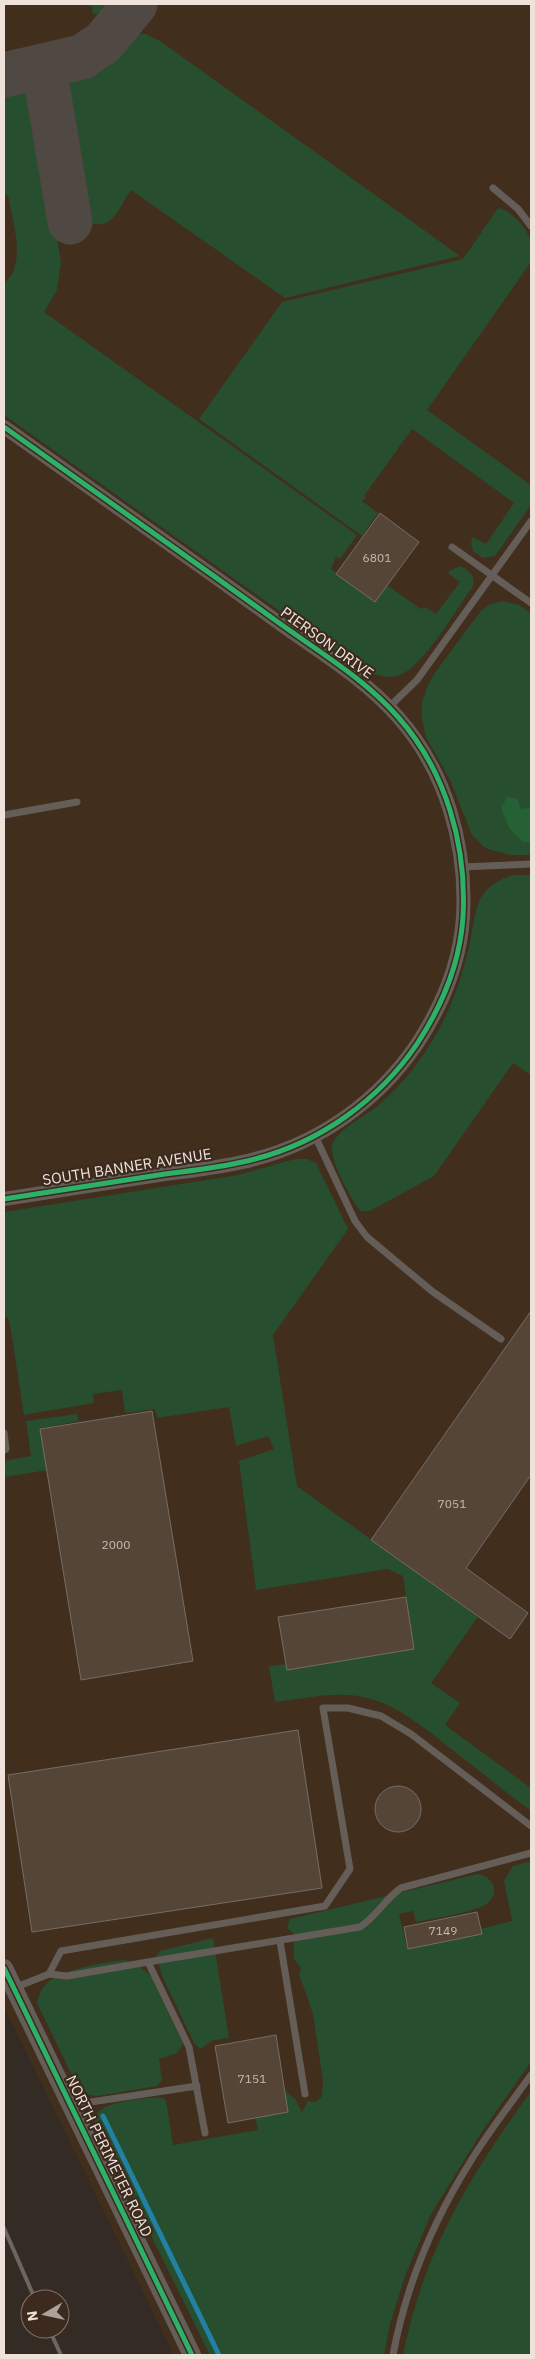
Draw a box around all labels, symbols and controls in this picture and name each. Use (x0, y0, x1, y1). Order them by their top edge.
house number: 6801 (363, 550, 391, 565)
street label: PIERSON DRIVE (277, 602, 378, 683)
street label: SOUTH BANNER AVENUE (41, 1144, 213, 1189)
house number: 7051 (438, 1496, 466, 1511)
house number: 2000 (102, 1537, 130, 1552)
house number: 7149 (429, 1923, 457, 1938)
house number: 7151 (238, 2071, 266, 2086)
street label: NORTH PERIMETER ROAD (62, 2072, 157, 2240)
north arrow (20, 2289, 70, 2339)
text: N (22, 2310, 42, 2322)

